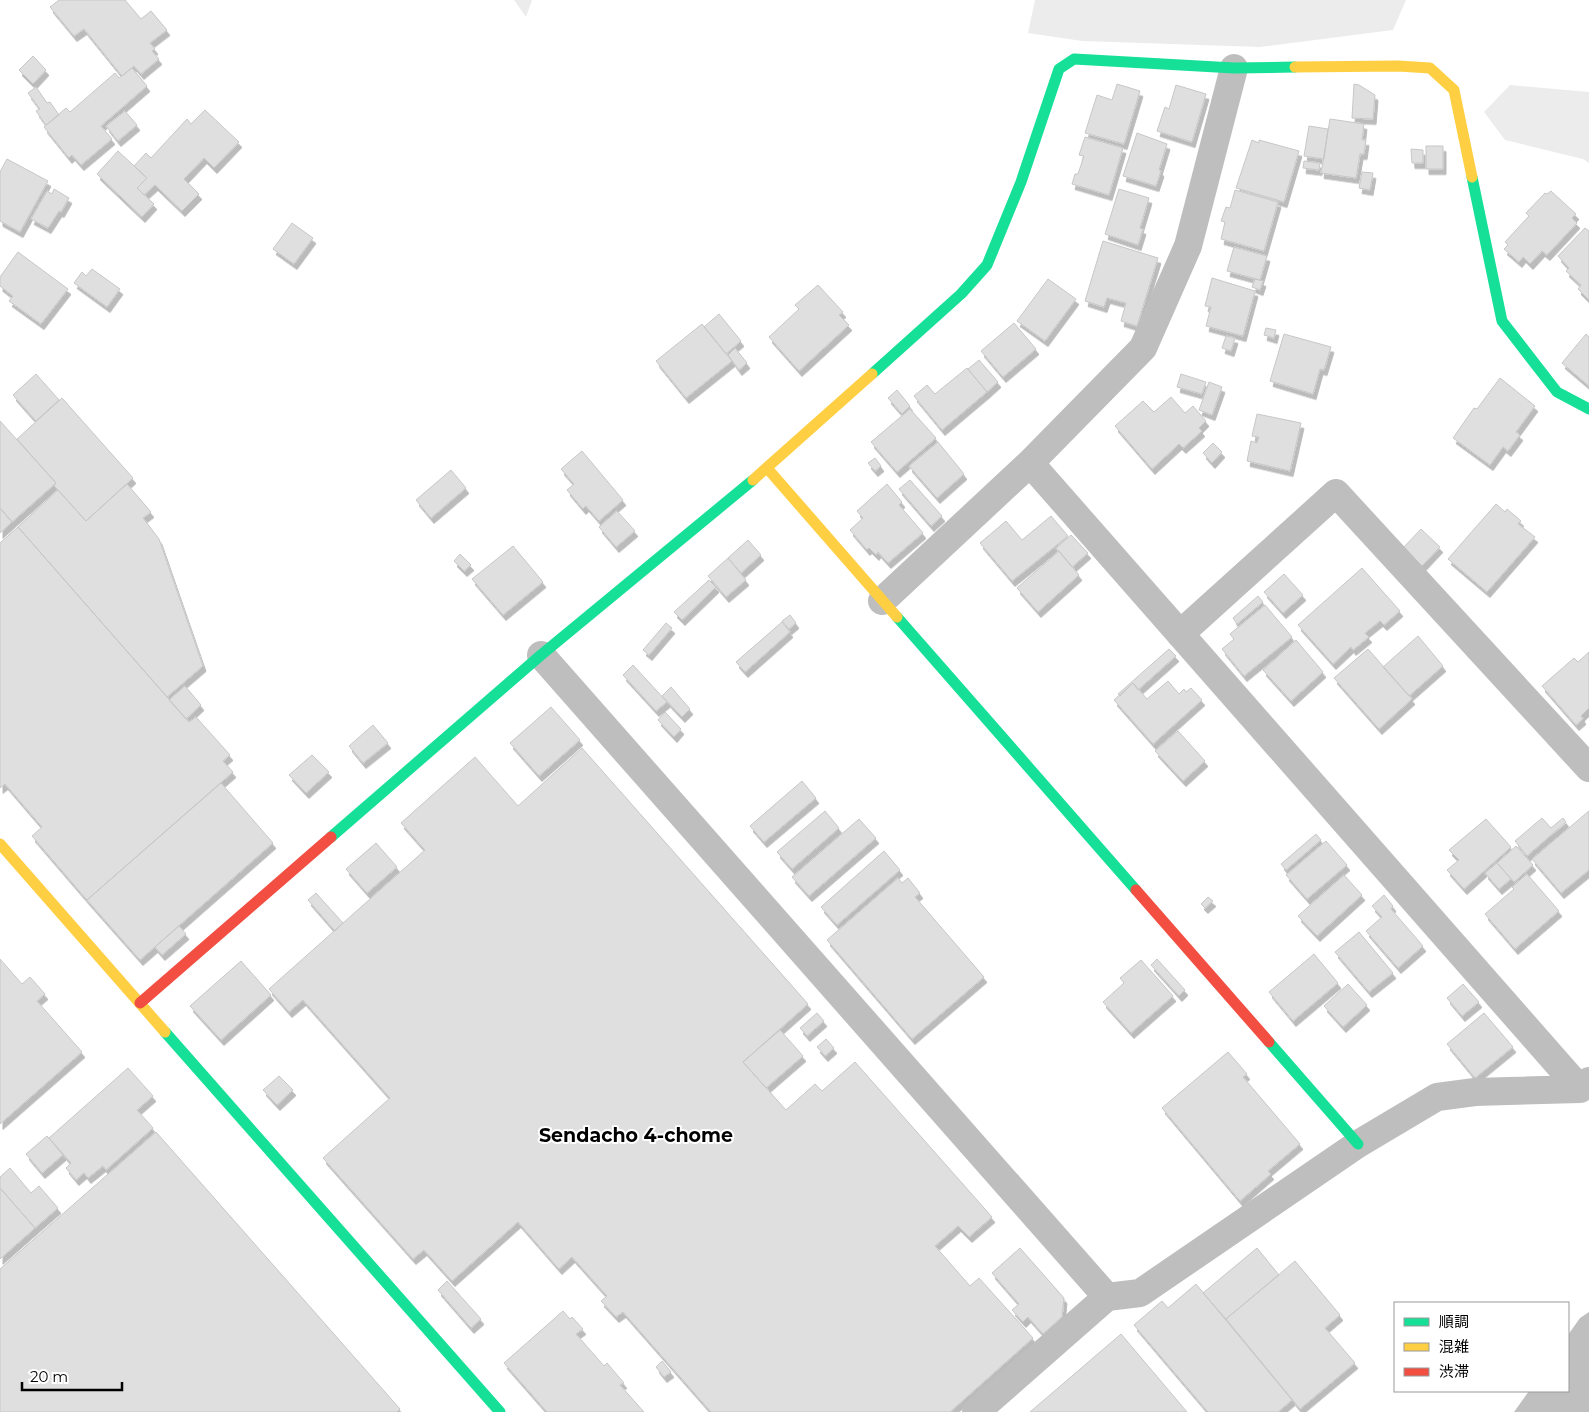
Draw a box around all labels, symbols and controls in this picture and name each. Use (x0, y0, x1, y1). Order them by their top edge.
district label: Sendacho 4-chome (539, 1124, 733, 1147)
legend (1394, 1302, 1569, 1392)
text: 順調 (1439, 1312, 1469, 1331)
text: 混雑 (1439, 1337, 1469, 1356)
scale bar (22, 1360, 122, 1392)
text: 渋滞 (1439, 1362, 1469, 1381)
text: 20 m (30, 1367, 68, 1386)

